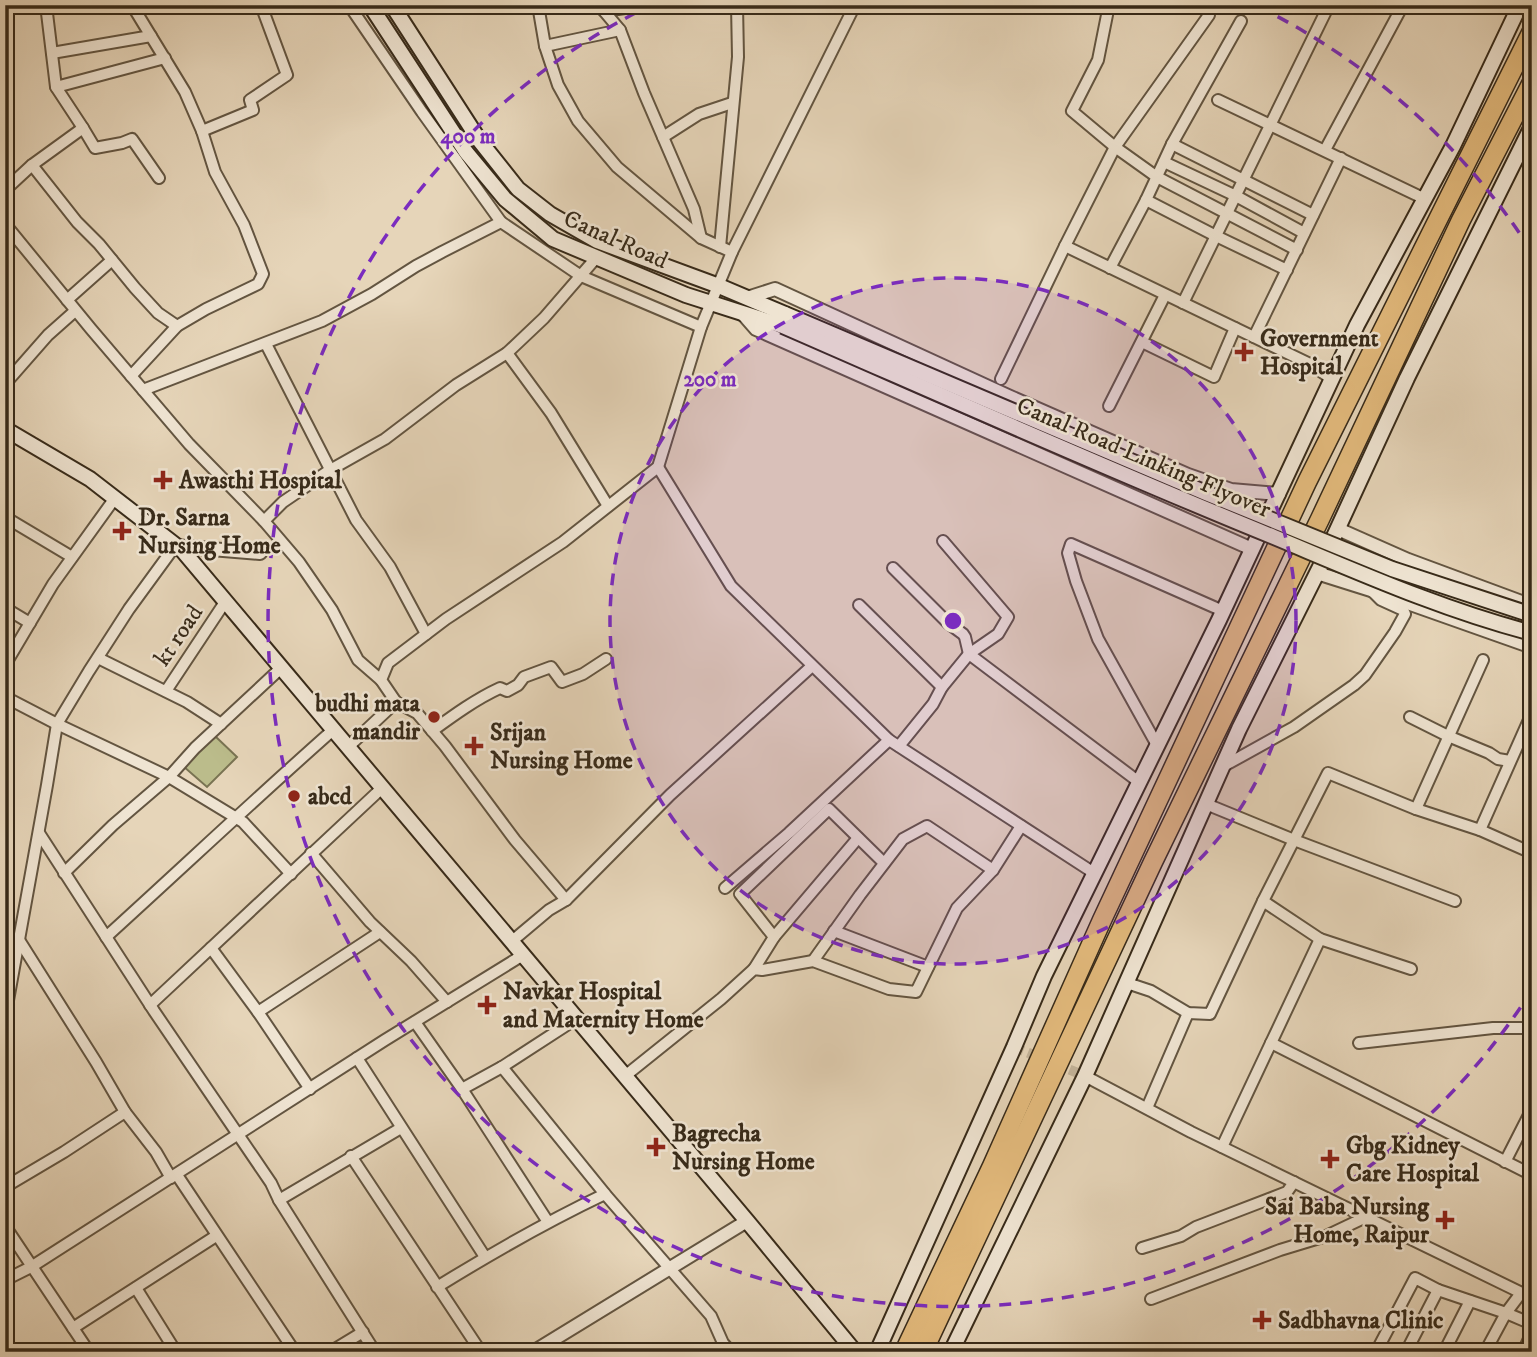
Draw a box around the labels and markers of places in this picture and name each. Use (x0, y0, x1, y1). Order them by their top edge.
place label: Government Hospital (1260, 324, 1379, 382)
marker: Government Hospital (1234, 342, 1254, 362)
place label: Awasthi Hospital (178, 466, 343, 496)
marker: Awasthi Hospital (153, 470, 173, 490)
place label: Dr. Sarna Nursing Home (138, 503, 281, 561)
marker: Dr. Sarna Nursing Home (112, 521, 132, 541)
centre of rings (941, 609, 965, 633)
place label: budhi mata mandir (314, 689, 421, 747)
marker: budhi mata mandir (426, 709, 442, 725)
place label: Srijan Nursing Home (490, 718, 633, 776)
marker: Srijan Nursing Home (464, 736, 484, 756)
place label: abcd (308, 782, 353, 812)
marker: abcd (286, 788, 302, 804)
place label: Navkar Hospital and Maternity Home (503, 977, 704, 1035)
marker: Navkar Hospital and Maternity Home (477, 995, 497, 1015)
place label: Bagrecha Nursing Home (672, 1119, 815, 1177)
place label: Gbg Kidney Care Hospital (1346, 1131, 1480, 1189)
marker: Bagrecha Nursing Home (646, 1137, 666, 1157)
marker: Gbg Kidney Care Hospital (1320, 1149, 1340, 1169)
place label: Sai Baba Nursing Home, Raipur (1265, 1192, 1430, 1250)
marker: Sai Baba Nursing Home, Raipur (1435, 1210, 1455, 1230)
place label: Sadbhavna Clinic (1278, 1306, 1444, 1336)
marker: Sadbhavna Clinic (1252, 1310, 1272, 1330)

